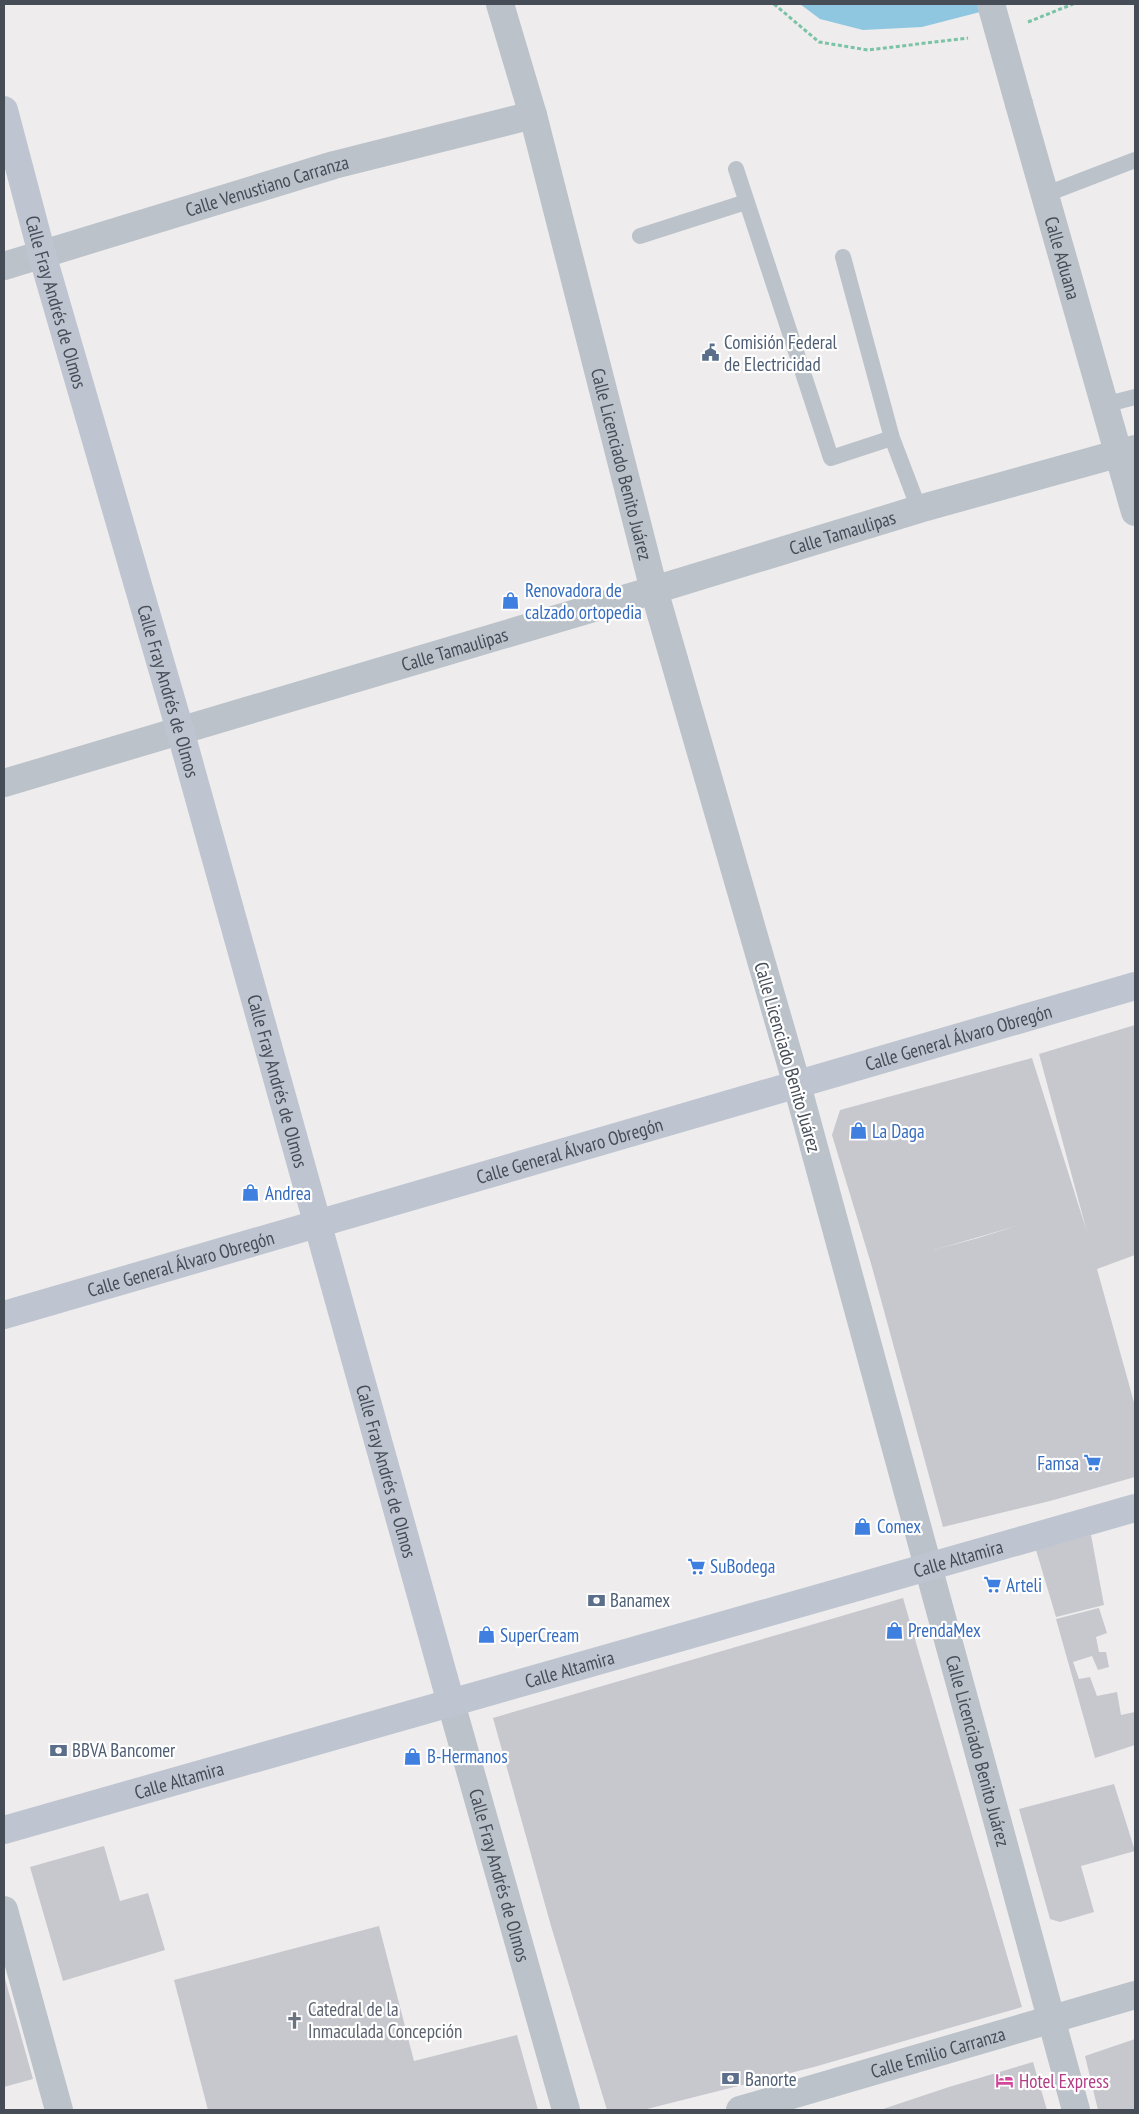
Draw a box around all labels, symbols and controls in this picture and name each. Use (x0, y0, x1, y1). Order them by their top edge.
street label: Calle Venustiano Carranza (182, 150, 351, 222)
street label: Calle Fray Andrés de Olmos (20, 213, 92, 391)
street label: Calle Aduana (1040, 214, 1086, 302)
place label: Comisión Federal de Electricidad (724, 330, 838, 376)
public building icon: Comisión Federal de Electricidad (700, 343, 720, 363)
street label: Calle Licenciado Benito Juárez (586, 365, 658, 563)
street label: Calle Tamaulipas (786, 505, 898, 560)
place label: Renovadora de calzado ortopedia (525, 578, 642, 624)
shop icon: Renovadora de calzado ortopedia (501, 591, 521, 611)
street label: Calle Fray Andrés de Olmos (132, 602, 205, 780)
street label: Calle Tamaulipas (398, 622, 511, 676)
street label: Calle Licenciado Benito Juárez (749, 959, 827, 1155)
street label: Calle Fray Andrés de Olmos (242, 992, 313, 1170)
street label: Calle General Álvaro Obregón (862, 999, 1055, 1076)
street label: Calle General Álvaro Obregón (473, 1112, 666, 1189)
place label: La Daga (872, 1119, 925, 1143)
shop icon: La Daga (848, 1121, 868, 1141)
place label: Andrea (265, 1181, 311, 1205)
shop icon: Andrea (241, 1183, 261, 1203)
street label: Calle General Álvaro Obregón (85, 1225, 277, 1302)
street label: Calle Fray Andrés de Olmos (351, 1382, 422, 1561)
place label: Famsa (1037, 1451, 1079, 1475)
supermarket icon: Famsa (1083, 1453, 1103, 1473)
place label: Comex (877, 1514, 921, 1538)
shop icon: Comex (853, 1516, 873, 1536)
street label: Calle Altamira (911, 1534, 1006, 1582)
place label: SuBodega (710, 1554, 775, 1578)
supermarket icon: SuBodega (686, 1556, 706, 1576)
place label: Arteli (1006, 1573, 1042, 1597)
supermarket icon: Arteli (982, 1575, 1002, 1595)
place label: Banamex (610, 1588, 670, 1612)
bank icon: Banamex (586, 1590, 606, 1610)
place label: PrendaMex (908, 1618, 981, 1642)
shop icon: PrendaMex (884, 1620, 904, 1640)
place label: SuperCream (500, 1623, 579, 1647)
shop icon: SuperCream (476, 1625, 496, 1645)
street label: Calle Altamira (522, 1645, 617, 1693)
street label: Calle Licenciado Benito Juárez (941, 1652, 1016, 1849)
place label: BBVA Bancomer (72, 1738, 176, 1762)
bank icon: BBVA Bancomer (48, 1740, 68, 1760)
place label: B-Hermanos (427, 1744, 508, 1768)
shop icon: B-Hermanos (403, 1746, 423, 1766)
street label: Calle Altamira (132, 1756, 227, 1804)
street label: Calle Fray Andrés de Olmos (464, 1786, 536, 1965)
place label: Catedral de la Inmaculada Concepción (308, 1997, 462, 2043)
church icon: Catedral de la Inmaculada Concepción (284, 2010, 304, 2030)
street label: Calle Emilio Carranza (868, 2021, 1008, 2083)
place label: Banorte (745, 2067, 797, 2091)
bank icon: Banorte (721, 2069, 741, 2089)
place label: Hotel Express (1019, 2069, 1109, 2093)
hotel icon: Hotel Express (995, 2071, 1015, 2091)

